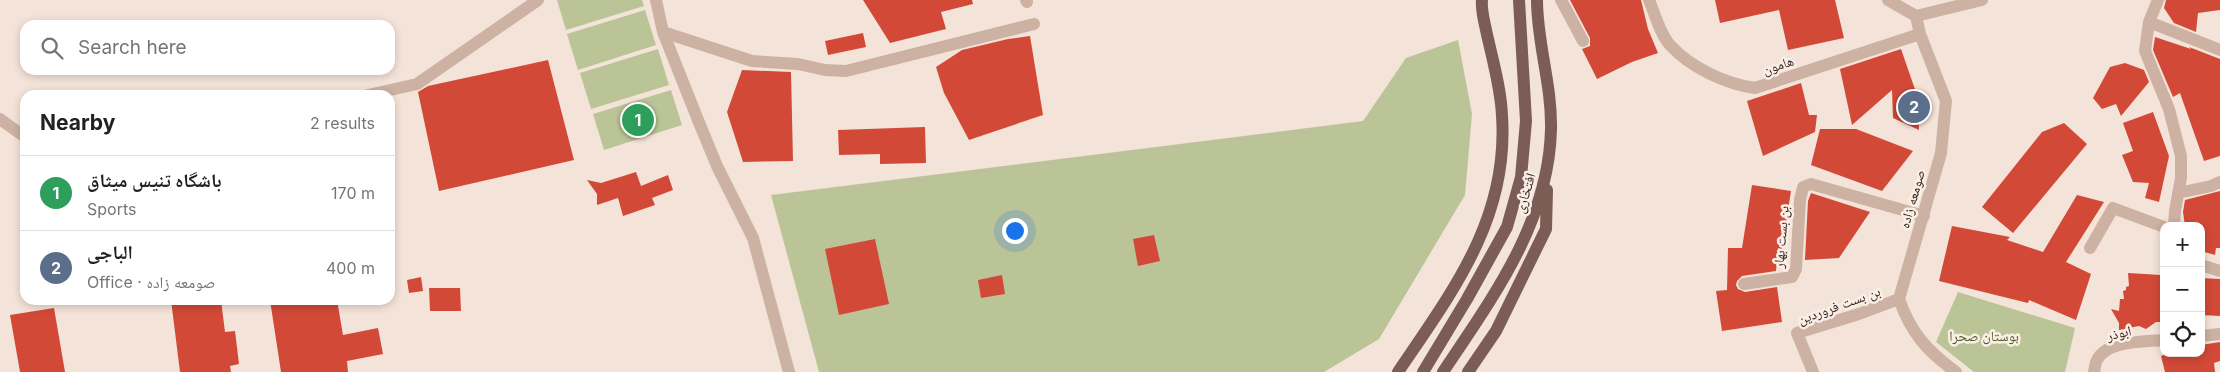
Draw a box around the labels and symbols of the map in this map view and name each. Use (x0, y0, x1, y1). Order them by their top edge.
street label: هامون (1760, 52, 1796, 78)
pin: 2 (1898, 88, 1930, 126)
pin: 1 (622, 101, 654, 139)
street label: صومعه زاده (1895, 168, 1929, 230)
street label: افتخاری (1510, 171, 1540, 215)
street label: بن بست بهار (1769, 205, 1793, 270)
your location (1002, 218, 1028, 244)
street label: بن بست فروردین (1795, 282, 1883, 328)
street label: ابوذر (2104, 321, 2133, 345)
park label: بوستان صحرا (1949, 327, 2019, 345)

